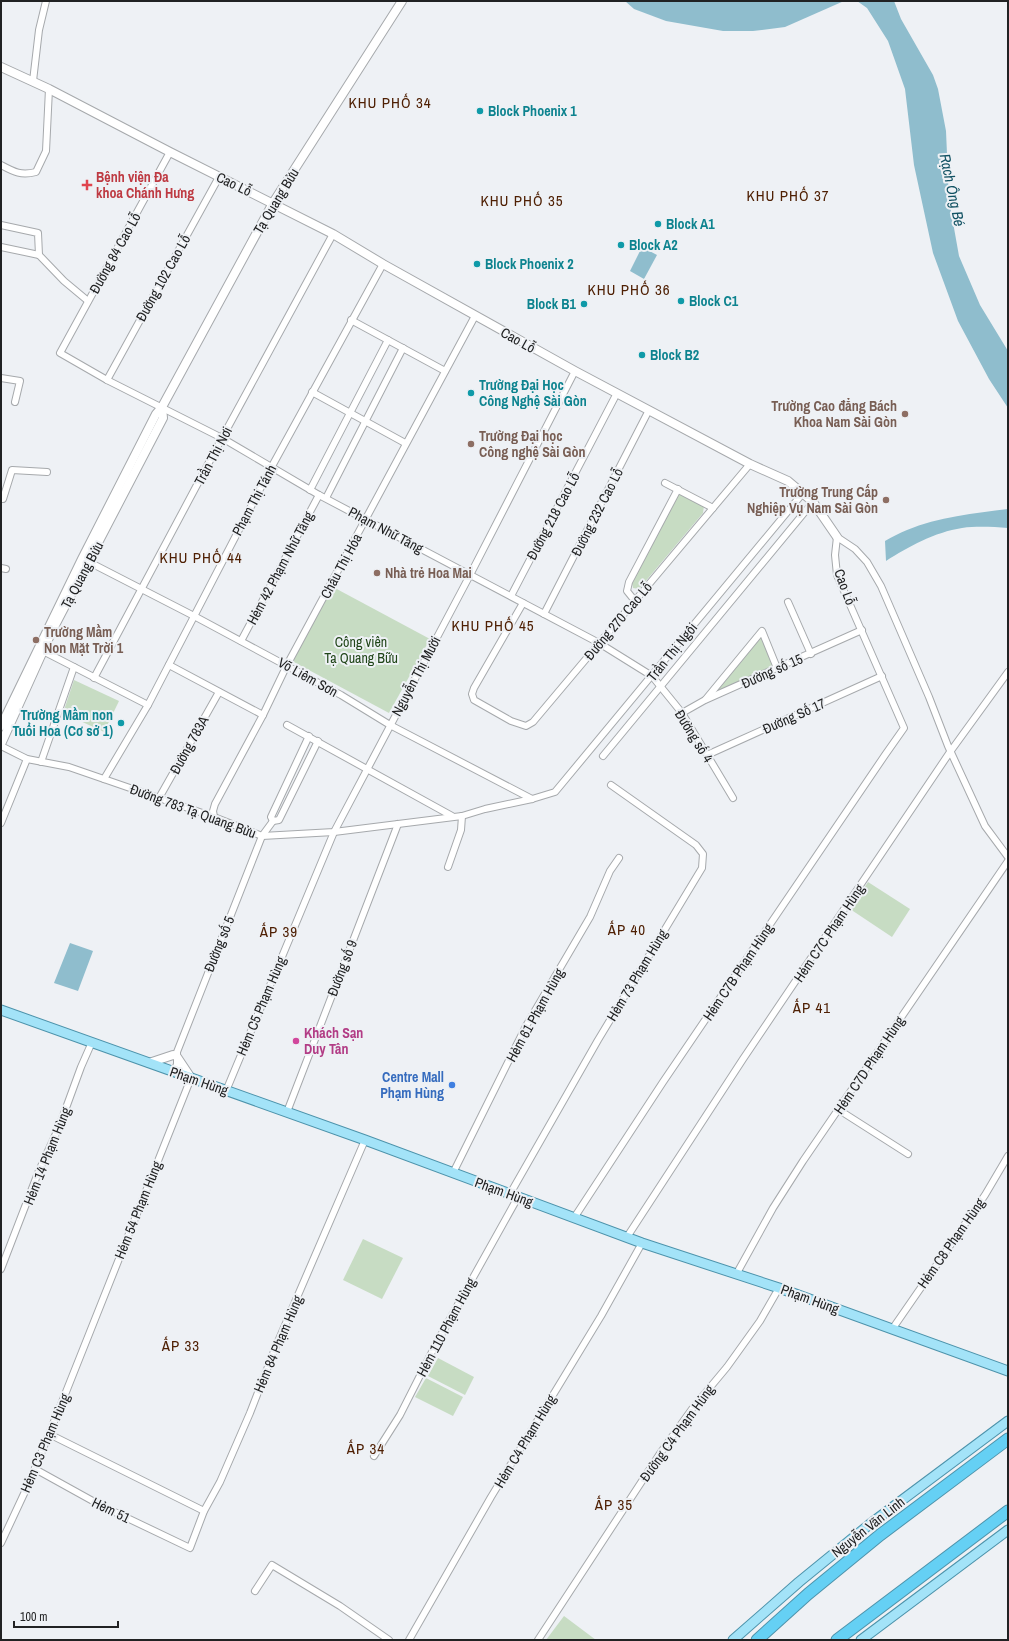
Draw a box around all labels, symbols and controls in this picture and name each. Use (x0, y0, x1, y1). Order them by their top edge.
district label: KHU PHỐ 34 (348, 92, 432, 113)
place label: Block Phoenix 1 (488, 102, 577, 120)
marker: Block Phoenix 1 (475, 106, 485, 116)
water label: Rạch Ông Bé (935, 152, 970, 228)
street label: Tạ Quang Bửu (249, 165, 303, 237)
place label: Bệnh viện Đa khoa Chánh Hưng (96, 168, 194, 202)
street label: Cao Lỗ (213, 168, 255, 200)
marker: Bệnh viện Đa khoa Chánh Hưng (81, 179, 93, 191)
district label: KHU PHỐ 37 (746, 185, 830, 206)
district label: KHU PHỐ 35 (480, 190, 564, 211)
street label: Đường 84 Cao Lỗ (85, 209, 145, 297)
place label: Block A1 (666, 215, 715, 233)
marker: Block A1 (653, 219, 663, 229)
street label: Đường 102 Cao Lỗ (132, 231, 194, 325)
place label: Block A2 (629, 236, 678, 254)
marker: Block A2 (616, 240, 626, 250)
place label: Block Phoenix 2 (485, 255, 574, 273)
marker: Block Phoenix 2 (472, 259, 482, 269)
district label: KHU PHỐ 36 (587, 279, 671, 300)
place label: Block C1 (689, 292, 739, 310)
place label: Block B1 (527, 295, 577, 313)
marker: Block C1 (676, 296, 686, 306)
marker: Block B1 (579, 299, 589, 309)
street label: Cao Lỗ (497, 323, 539, 357)
place label: Block B2 (650, 346, 699, 364)
marker: Block B2 (637, 350, 647, 360)
place label: Trường Đại Học Công Nghệ Sài Gòn (479, 376, 587, 410)
marker: Trường Đại Học Công Nghệ Sài Gòn (466, 388, 476, 398)
place label: Trường Cao đẳng Bách Khoa Nam Sài Gòn (771, 397, 897, 431)
marker: Trường Cao đẳng Bách Khoa Nam Sài Gòn (900, 409, 910, 419)
street label: Trần Thị Nơi (190, 424, 236, 488)
place label: Trường Đại học Công nghệ Sài Gòn (479, 427, 586, 461)
marker: Trường Đại học Công nghệ Sài Gòn (466, 439, 476, 449)
street label: Phạm Thị Tánh (228, 461, 280, 539)
street label: Đường 232 Cao Lỗ (567, 465, 627, 559)
street label: Đường 218 Cao Lỗ (522, 469, 584, 563)
place label: Trường Trung Cấp Nghiệp Vụ Nam Sài Gòn (747, 483, 878, 517)
marker: Trường Trung Cấp Nghiệp Vụ Nam Sài Gòn (881, 495, 891, 505)
street label: Phạm Nhữ Tăng (345, 503, 427, 558)
street label: Hẻm 42 Phạm Nhữ Tăng (243, 508, 318, 628)
street label: Châu Thị Hóa (316, 530, 366, 602)
street label: Tạ Quang Bửu (57, 538, 107, 612)
district label: KHU PHỐ 44 (159, 547, 243, 568)
place label: Nhà trẻ Hoa Mai (385, 564, 472, 582)
street label: Cao Lỗ (830, 567, 860, 607)
marker: Nhà trẻ Hoa Mai (372, 568, 382, 578)
street label: Đường 270 Cao Lỗ (580, 578, 656, 664)
district label: KHU PHỐ 45 (451, 615, 535, 636)
street label: Trần Thị Ngôi (643, 619, 701, 685)
place label: Trường Mầm Non Mặt Trời 1 (44, 623, 124, 657)
park label: Công viên Tạ Quang Bữu (324, 633, 398, 667)
street label: Nguyễn Thị Mười (387, 633, 445, 719)
marker: Trường Mầm Non Mặt Trời 1 (31, 635, 41, 645)
street label: Đường số 15 (739, 650, 805, 692)
street label: Võ Liêm Sơn (275, 653, 341, 701)
street label: Đường Số 17 (760, 694, 828, 738)
place label: Trường Mầm non Tuổi Hoa (Cơ sở 1) (12, 706, 113, 740)
street label: Đường số 4 (671, 706, 718, 766)
street label: Đường 783A (166, 712, 213, 777)
marker: Trường Mầm non Tuổi Hoa (Cơ sở 1) (116, 718, 126, 728)
street label: Đường 783 Tạ Quang Bửu (128, 780, 258, 842)
street label: Hẻm C7C Phạm Hùng (790, 880, 869, 985)
street label: Đường số 5 (200, 913, 238, 975)
district label: ẤP 40 (607, 919, 646, 940)
street label: Hẻm C7B Phạm Hùng (699, 919, 778, 1024)
district label: ẤP 39 (259, 921, 298, 942)
street label: Hẻm 73 Phạm Hùng (602, 925, 672, 1024)
street label: Đường số 9 (323, 937, 361, 999)
street label: Hẻm C5 Phạm Hùng (232, 953, 290, 1058)
street label: Hẻm 61 Phạm Hùng (502, 965, 568, 1065)
district label: ẤP 41 (792, 997, 831, 1018)
street label: Hẻm C7D Phạm Hùng (830, 1012, 909, 1117)
place label: Khách Sạn Duy Tân (304, 1024, 363, 1058)
marker: Khách Sạn Duy Tân (291, 1036, 301, 1046)
street label: Phạm Hùng (167, 1063, 231, 1100)
place label: Centre Mall Phạm Hùng (380, 1068, 444, 1102)
marker: Centre Mall Phạm Hùng (447, 1080, 457, 1090)
street label: Hẻm 14 Phạm Hùng (19, 1104, 75, 1208)
street label: Hẻm 54 Phạm Hùng (110, 1158, 166, 1262)
street label: Phạm Hùng (472, 1173, 536, 1211)
street label: Hẻm C8 Phạm Hùng (913, 1194, 989, 1292)
street label: Hẻm 110 Phạm Hùng (412, 1274, 480, 1380)
street label: Phạm Hùng (778, 1280, 842, 1318)
street label: Hẻm 84 Phạm Hùng (249, 1292, 307, 1395)
district label: ẤP 33 (161, 1335, 200, 1356)
street label: Đường C4 Phạm Hủng (636, 1380, 719, 1485)
street label: Hẻm C3 Phạm Hùng (16, 1390, 74, 1495)
street label: Hẻm C4 Phạm Hùng (490, 1390, 560, 1491)
district label: ẤP 34 (346, 1438, 385, 1459)
street label: Hẻm 51 (89, 1493, 134, 1527)
street label: Nguyễn Văn Linh (828, 1493, 908, 1561)
district label: ẤP 35 (594, 1494, 633, 1515)
scale bar (14, 1603, 118, 1629)
text: 100 m (20, 1609, 47, 1625)

